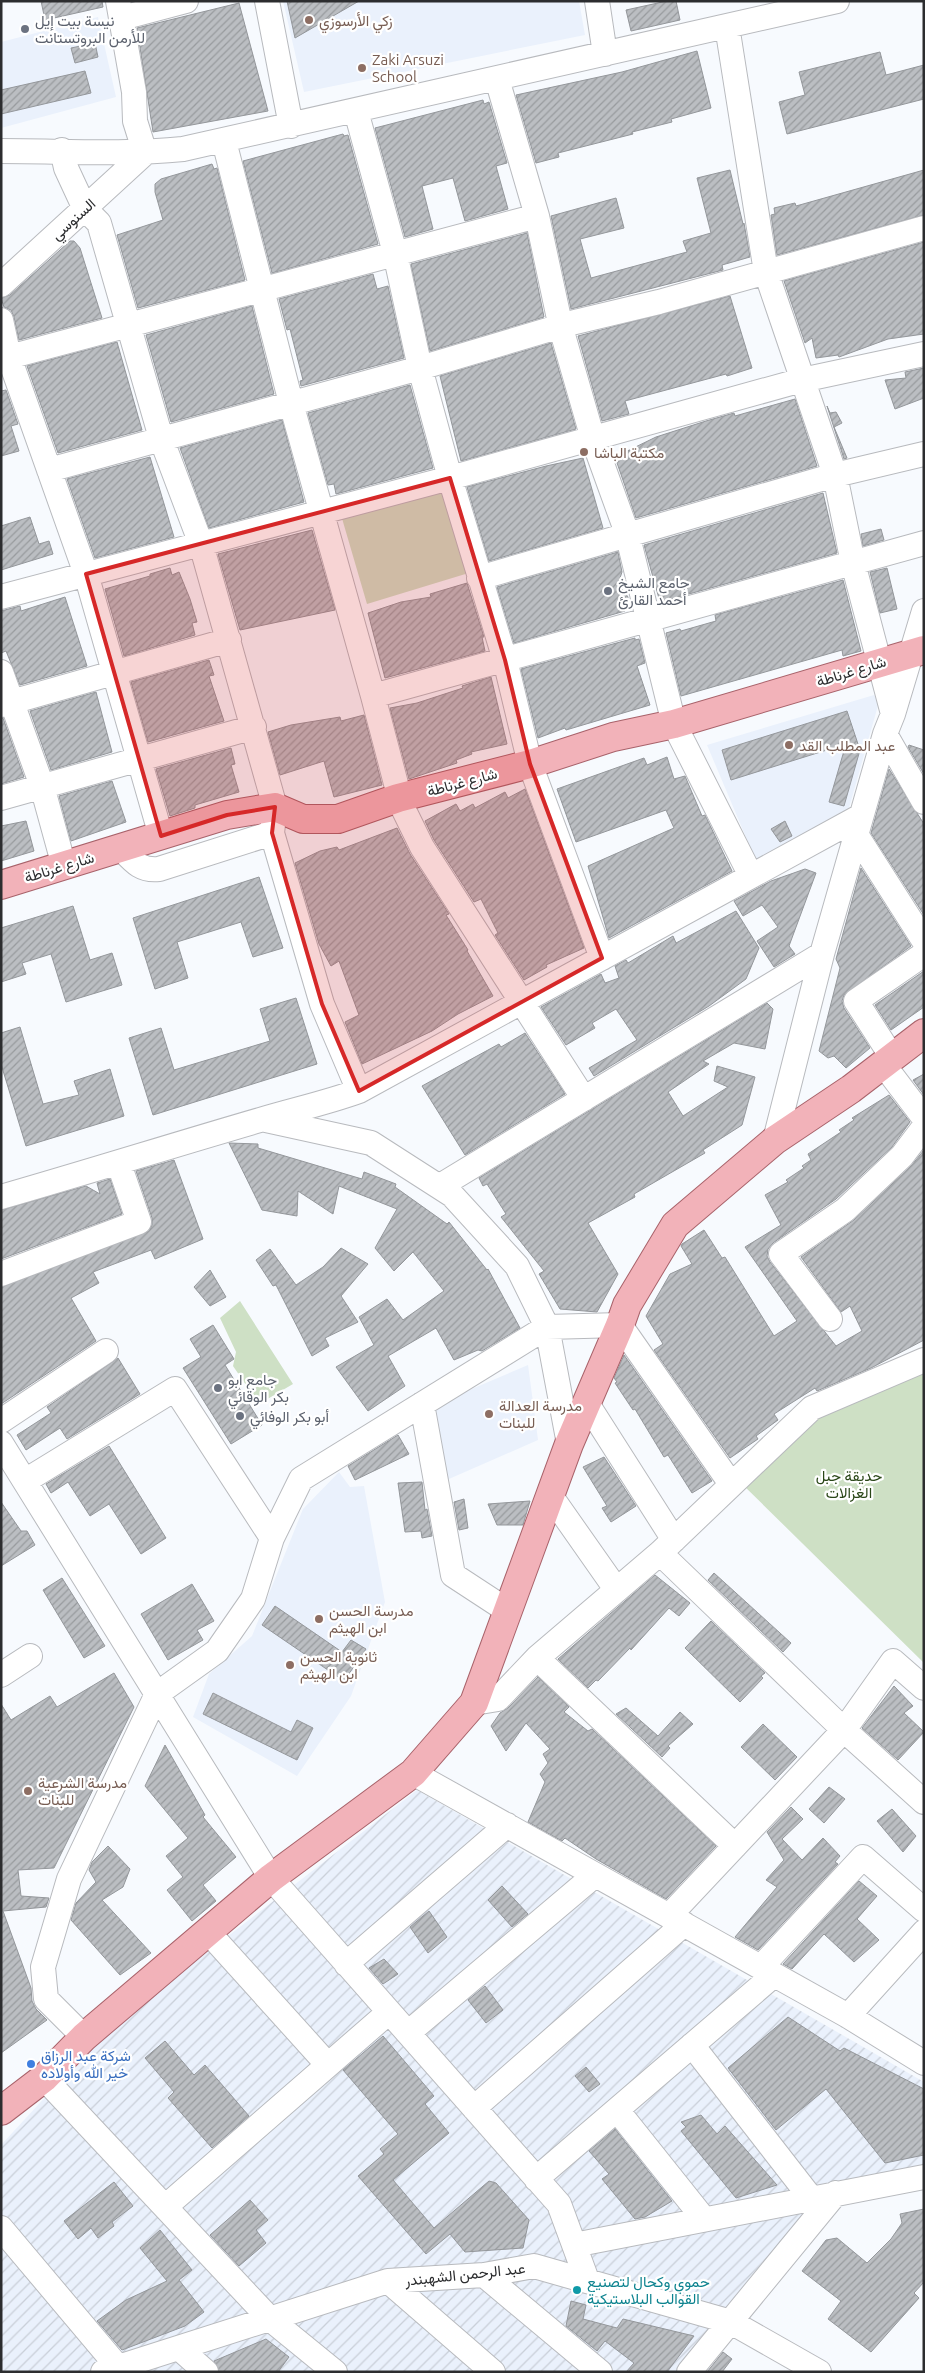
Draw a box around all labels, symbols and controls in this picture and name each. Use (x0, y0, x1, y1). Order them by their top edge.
place label: نيسة بيت إيل للأرمن البروتستانت (35, 12, 145, 48)
place label: زكي الأرسوزي (319, 12, 393, 34)
marker: زكي الأرسوزي (303, 14, 315, 26)
marker: نيسة بيت إيل للأرمن البروتستانت (19, 23, 31, 35)
place label: Zaki Arsuzi School (372, 51, 444, 85)
marker: Zaki Arsuzi School (356, 62, 368, 74)
street label: السنوسي (47, 195, 102, 247)
place label: مكتبة الباشا (594, 444, 664, 462)
marker: مكتبة الباشا (578, 446, 590, 458)
place label: جامع الشيخ أحمد القارئ (618, 574, 689, 610)
marker: جامع الشيخ أحمد القارئ (602, 585, 614, 597)
street label: شارع غرناطة (814, 652, 889, 693)
place label: عبد المطلب القد (799, 737, 896, 755)
marker: عبد المطلب القد (783, 739, 795, 751)
street label: شارع غرناطة (425, 764, 500, 802)
street label: شارع غرناطة (22, 848, 97, 889)
place label: جامع ابو بكر الوقائي (228, 1371, 289, 1410)
marker: جامع ابو بكر الوقائي (212, 1382, 224, 1394)
place label: مدرسة العدالة للبنات (499, 1397, 582, 1432)
place label: أبو بكر الوفائي (250, 1408, 329, 1430)
marker: مدرسة العدالة للبنات (483, 1408, 495, 1420)
marker: أبو بكر الوفائي (234, 1410, 246, 1422)
park label: حديقة جبل الغزالات (816, 1467, 882, 1502)
place label: مدرسة الحسن ابن الهيثم (329, 1602, 414, 1638)
marker: مدرسة الحسن ابن الهيثم (313, 1613, 325, 1625)
place label: ثانوية الحسن ابن الهيثم (300, 1648, 377, 1684)
marker: ثانوية الحسن ابن الهيثم (284, 1659, 296, 1671)
place label: مدرسة الشرعية للبنات (38, 1774, 127, 1809)
marker: مدرسة الشرعية للبنات (22, 1785, 34, 1797)
place label: شركة عبد الرزاق خير الله وأولاده (41, 2047, 131, 2082)
marker: شركة عبد الرزاق خير الله وأولاده (25, 2058, 37, 2070)
street label: عبد الرحمن الشهبندر (403, 2259, 526, 2291)
place label: حموي وكحال لتصنيع القوالب البلاستيكية (587, 2273, 710, 2308)
marker: حموي وكحال لتصنيع القوالب البلاستيكية (571, 2284, 583, 2296)

